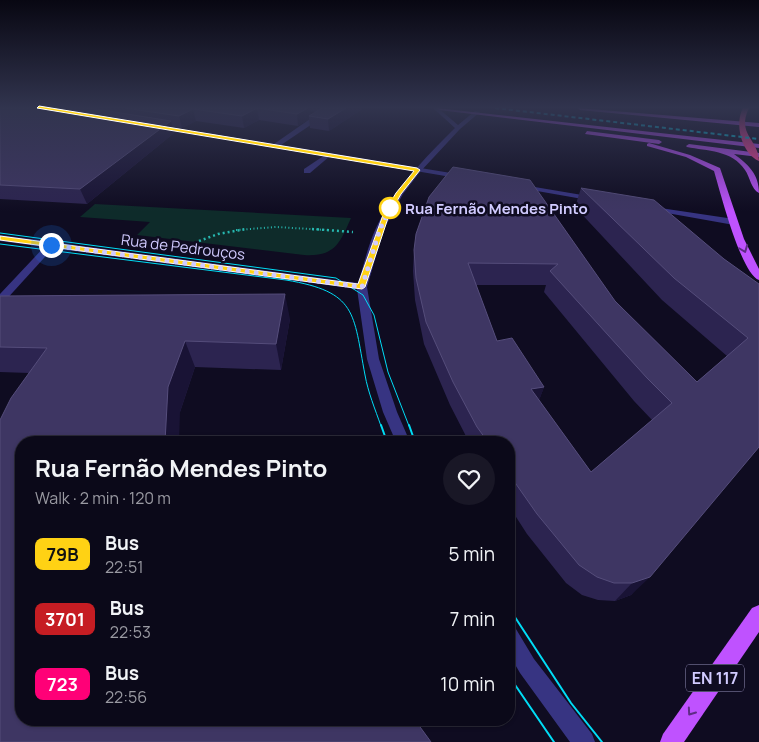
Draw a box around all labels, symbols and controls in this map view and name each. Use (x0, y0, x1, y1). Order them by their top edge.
marker: Rua Fernão Mendes Pinto (379, 197, 401, 219)
place label: Rua Fernão Mendes Pinto (405, 198, 588, 219)
street label: Rua de Pedrouços (120, 229, 246, 265)
your location (39, 233, 64, 258)
one-way arrow (738, 244, 748, 253)
text: Rua Fernão Mendes Pinto (35, 451, 327, 484)
button: heart (443, 453, 495, 505)
text: Walk · 2 min · 120 m (35, 487, 171, 509)
text: Bus (105, 530, 139, 556)
text: 5 min (448, 541, 495, 567)
text: 79B (46, 542, 79, 566)
text: 22:51 (105, 556, 144, 578)
text: Bus (110, 595, 144, 621)
text: 7 min (450, 606, 495, 632)
text: 3701 (45, 607, 85, 631)
text: 22:53 (110, 621, 151, 643)
text: Bus (105, 660, 139, 686)
road number: EN 117 (686, 664, 744, 691)
text: 10 min (440, 671, 495, 697)
text: 723 (47, 672, 78, 696)
text: 22:56 (105, 686, 147, 708)
one-way arrow (688, 706, 697, 716)

